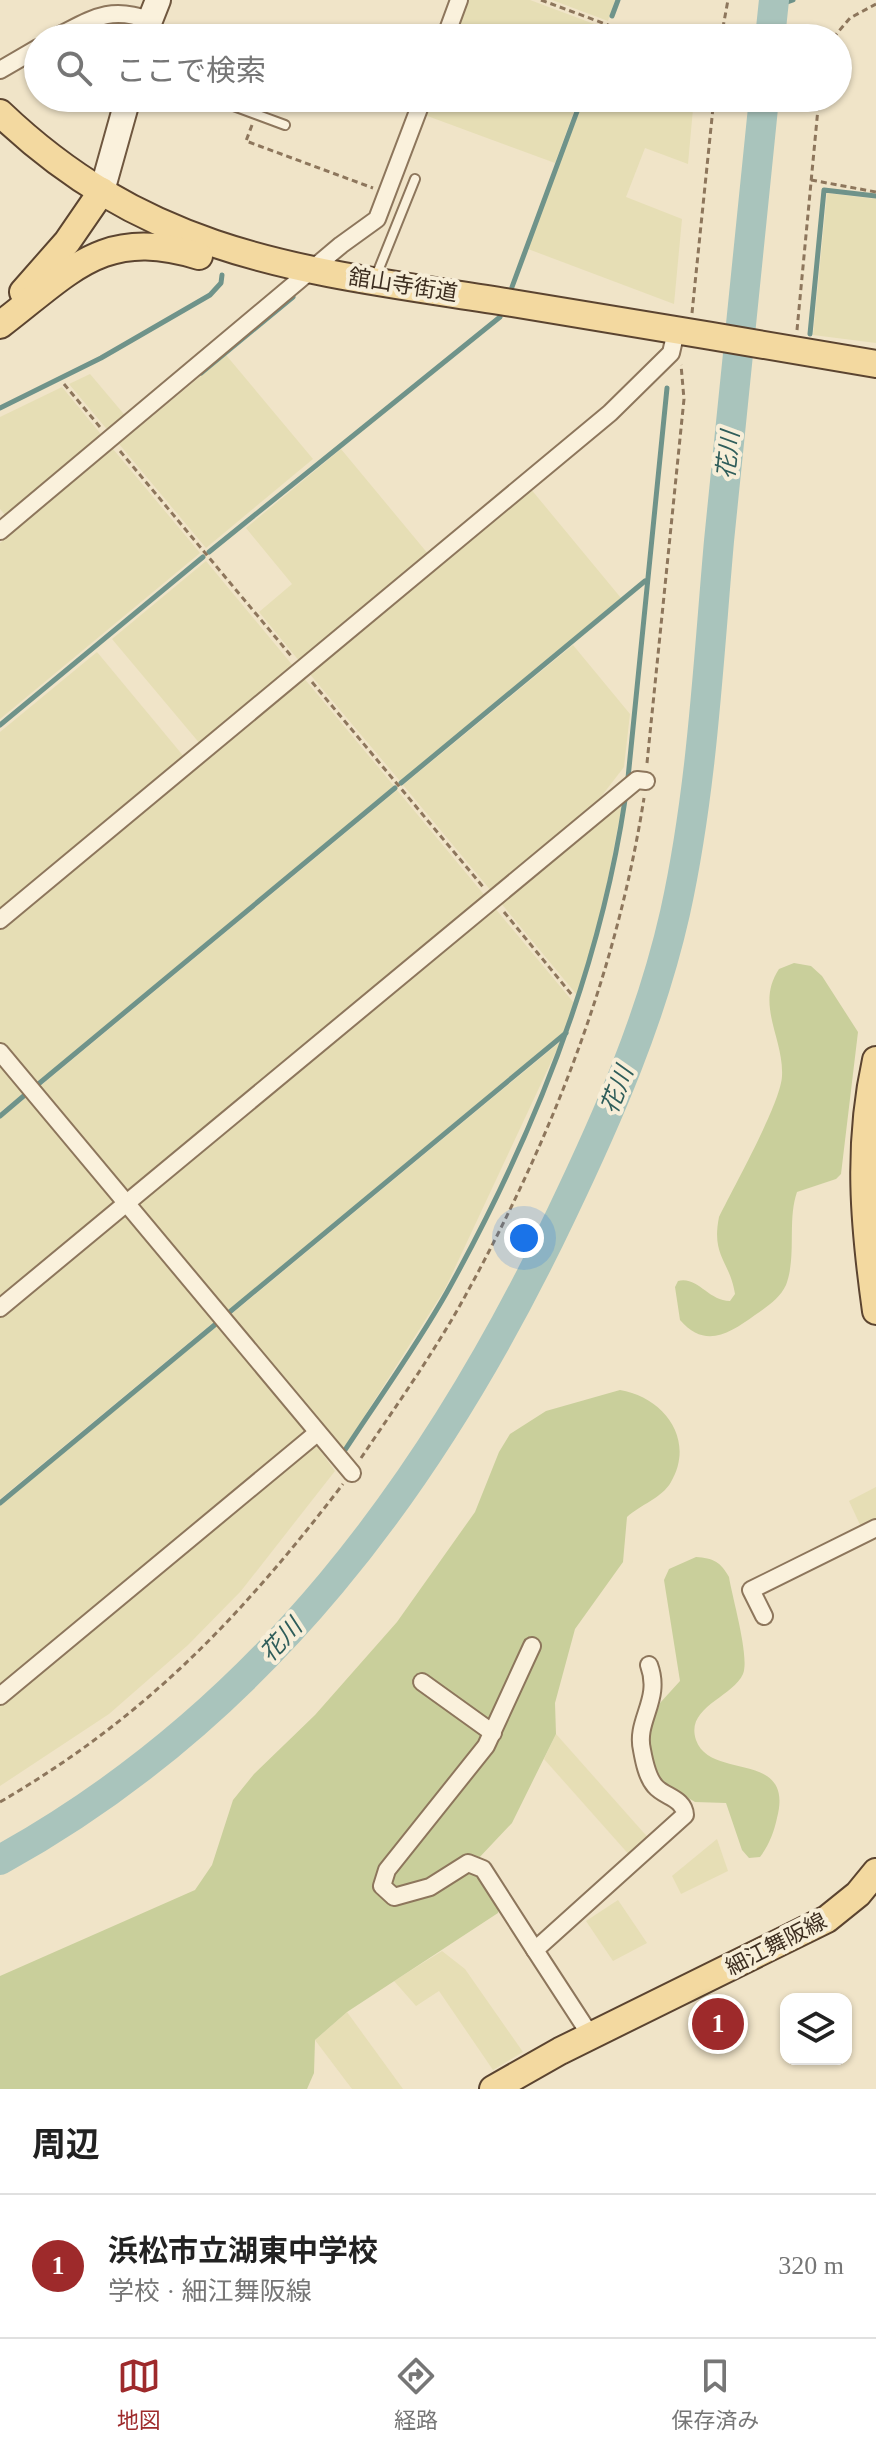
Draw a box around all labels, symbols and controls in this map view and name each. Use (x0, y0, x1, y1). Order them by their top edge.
search box (24, 24, 852, 112)
icon: search (52, 46, 96, 90)
text: ここで検索 (116, 54, 266, 87)
street label: 舘山寺街道 (347, 264, 459, 306)
water label: 花川 (713, 427, 744, 480)
water label: 花川 (596, 1060, 639, 1117)
your location (504, 1218, 544, 1258)
water label: 花川 (255, 1611, 309, 1666)
street label: 細江舞阪線 (721, 1908, 831, 1980)
map controls (780, 1993, 852, 2065)
button: layers (780, 1993, 852, 2065)
pin: 1 (692, 1994, 744, 2054)
text: 周辺 (32, 2126, 100, 2163)
text: 浜松市立湖東中学校 (108, 2234, 378, 2267)
text: 1 (52, 2251, 65, 2280)
text: 320 m (778, 2251, 844, 2280)
text: 学校 · 細江舞阪線 (108, 2277, 312, 2306)
tab: 地図 (117, 2354, 161, 2434)
tab: 経路 (394, 2354, 438, 2434)
tab: 保存済み (671, 2354, 759, 2434)

